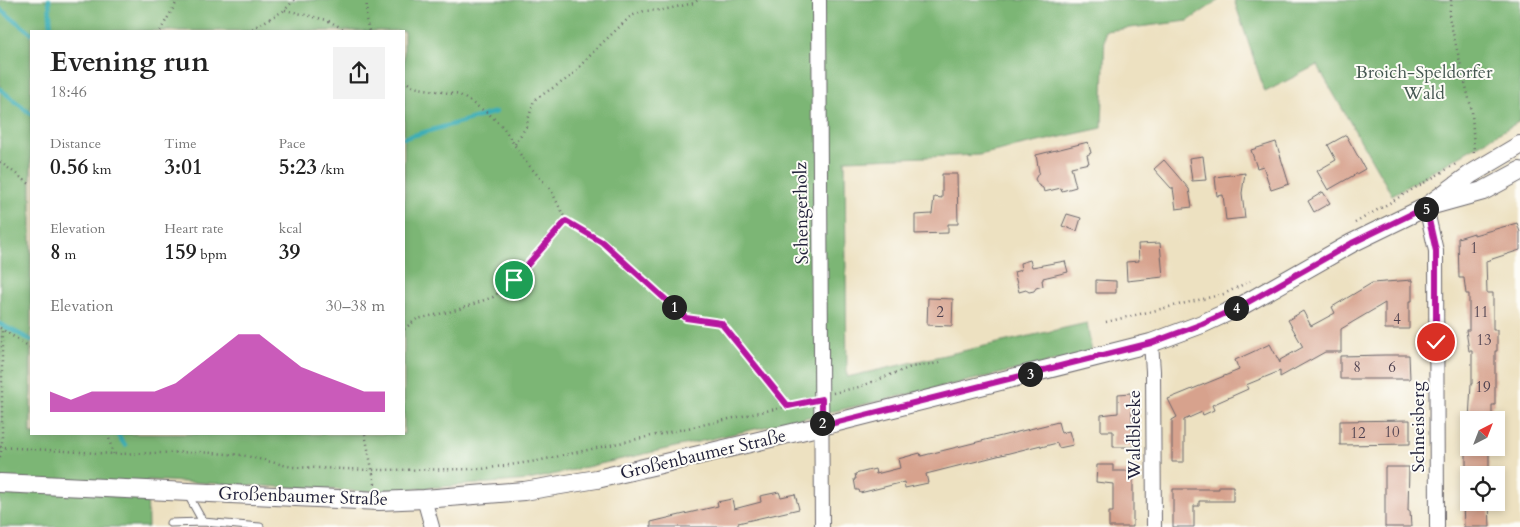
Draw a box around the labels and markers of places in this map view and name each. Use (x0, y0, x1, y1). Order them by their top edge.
pin: 5 (1414, 196, 1438, 222)
pin (493, 259, 535, 301)
pin: 1 (662, 294, 686, 320)
pin: 4 (1224, 296, 1248, 320)
pin (1415, 321, 1457, 363)
pin: 3 (1018, 362, 1042, 386)
pin: 2 (810, 410, 834, 436)

